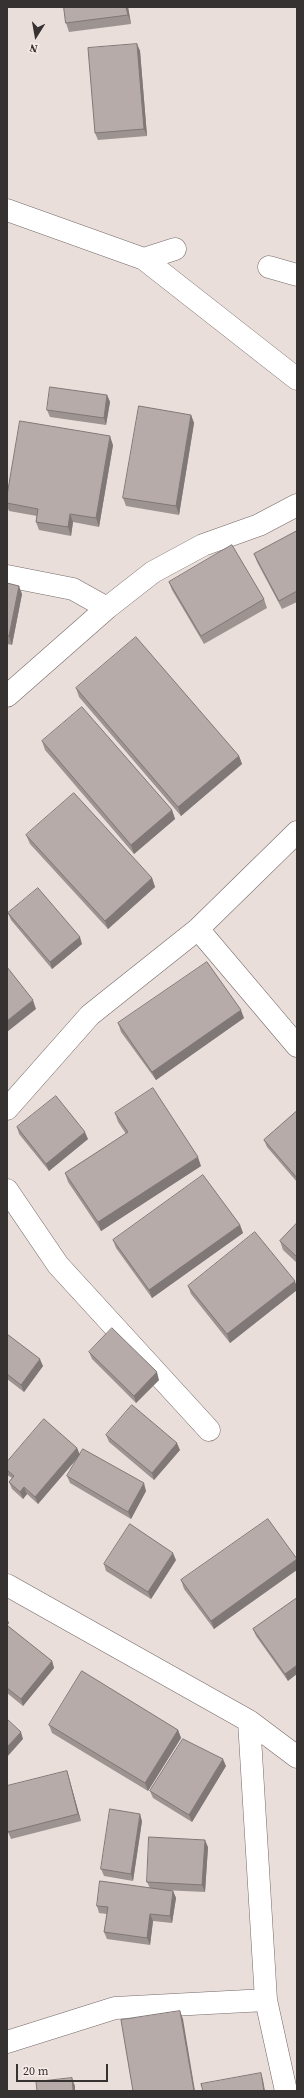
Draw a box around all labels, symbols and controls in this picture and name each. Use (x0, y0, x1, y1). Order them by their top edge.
north arrow (16, 16, 56, 56)
text: N (28, 40, 39, 56)
scale bar (18, 2056, 110, 2082)
text: 20 m (23, 2063, 49, 2079)

